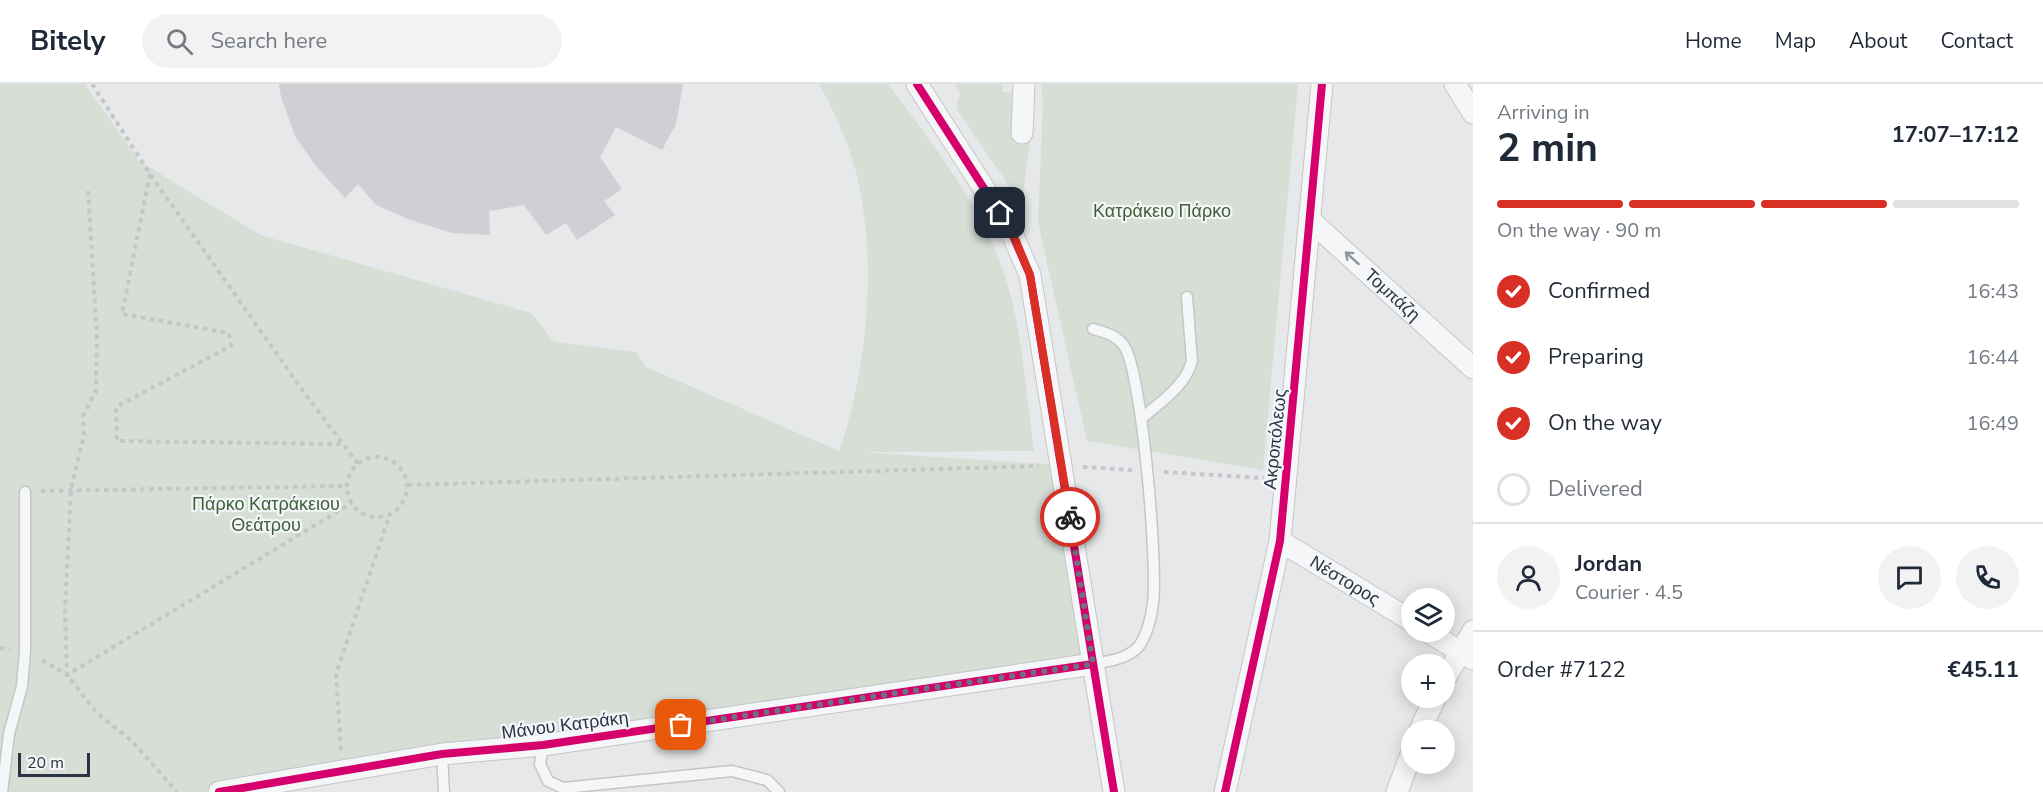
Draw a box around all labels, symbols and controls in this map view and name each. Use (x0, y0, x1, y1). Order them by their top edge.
search box (142, 14, 562, 68)
text: Bitely (30, 22, 106, 60)
icon: search (163, 25, 196, 58)
text: Search here (211, 26, 327, 56)
text: Home (1685, 27, 1742, 55)
text: Map (1775, 27, 1816, 55)
text: About (1849, 27, 1907, 55)
text: Contact (1940, 27, 2013, 55)
text: Arriving in (1497, 99, 1590, 126)
text: 17:07–17:12 (1891, 120, 2019, 150)
text: 2 min (1497, 122, 1598, 175)
pin (974, 187, 1025, 238)
icon: home (983, 196, 1016, 229)
park label: Κατράκειο Πάρκο (1093, 199, 1231, 223)
text: On the way · 90 m (1497, 217, 1661, 244)
one-way arrow (1345, 251, 1360, 265)
street label: Τομπάζη (1359, 263, 1426, 327)
icon: check (1497, 275, 1530, 308)
text: Confirmed (1548, 276, 1650, 306)
text: 16:43 (1966, 278, 2019, 305)
icon: check (1497, 341, 1530, 374)
text: Preparing (1548, 342, 1644, 372)
text: 16:44 (1966, 344, 2019, 371)
street label: Ακροπόλεως (1258, 387, 1292, 491)
icon: check (1497, 407, 1530, 440)
text: On the way (1548, 408, 1662, 438)
text: 16:49 (1966, 410, 2019, 437)
text: Delivered (1548, 474, 1643, 504)
courier (1040, 487, 1100, 547)
park label: Πάρκο Κατράκειου Θεάτρου (192, 492, 340, 537)
icon: bike (1054, 501, 1087, 534)
button: person (1497, 546, 1560, 609)
button: chat (1878, 546, 1941, 609)
button: phone (1956, 546, 2019, 609)
text: Jordan (1575, 549, 1642, 579)
street label: Νέστορος (1305, 550, 1385, 611)
text: Courier · 4.5 (1575, 579, 1683, 606)
map controls (1401, 588, 1455, 774)
button: layers (1401, 588, 1455, 642)
button: + (1401, 654, 1455, 708)
text: Order #7122 (1497, 655, 1626, 685)
text: €45.11 (1948, 655, 2019, 685)
pin (655, 699, 706, 750)
street label: Μάνου Κατράκη (500, 705, 630, 745)
icon: bag (664, 708, 697, 741)
button: − (1401, 720, 1455, 774)
scale bar (18, 750, 90, 778)
text: 20 m (27, 752, 64, 774)

